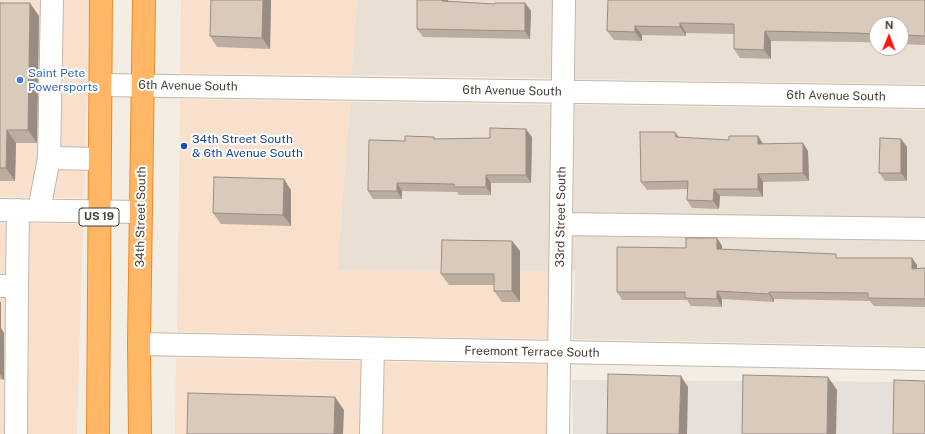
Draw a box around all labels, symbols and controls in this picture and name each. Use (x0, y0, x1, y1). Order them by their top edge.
north arrow (869, 16, 909, 56)
text: N (885, 19, 894, 31)
place label: Saint Pete Powersports (28, 66, 98, 94)
marker: Saint Pete Powersports (15, 75, 25, 85)
street label: 6th Avenue South (138, 78, 238, 94)
street label: 6th Avenue South (462, 83, 562, 99)
street label: 6th Avenue South (786, 88, 886, 104)
place label: 34th Street South & 6th Avenue South (192, 132, 303, 160)
marker: 34th Street South & 6th Avenue South (179, 141, 189, 151)
street label: 34th Street South (133, 166, 149, 268)
street label: 33rd Street South (553, 166, 569, 268)
road number: US 19 (79, 208, 119, 226)
street label: Freemont Terrace South (464, 344, 600, 360)

